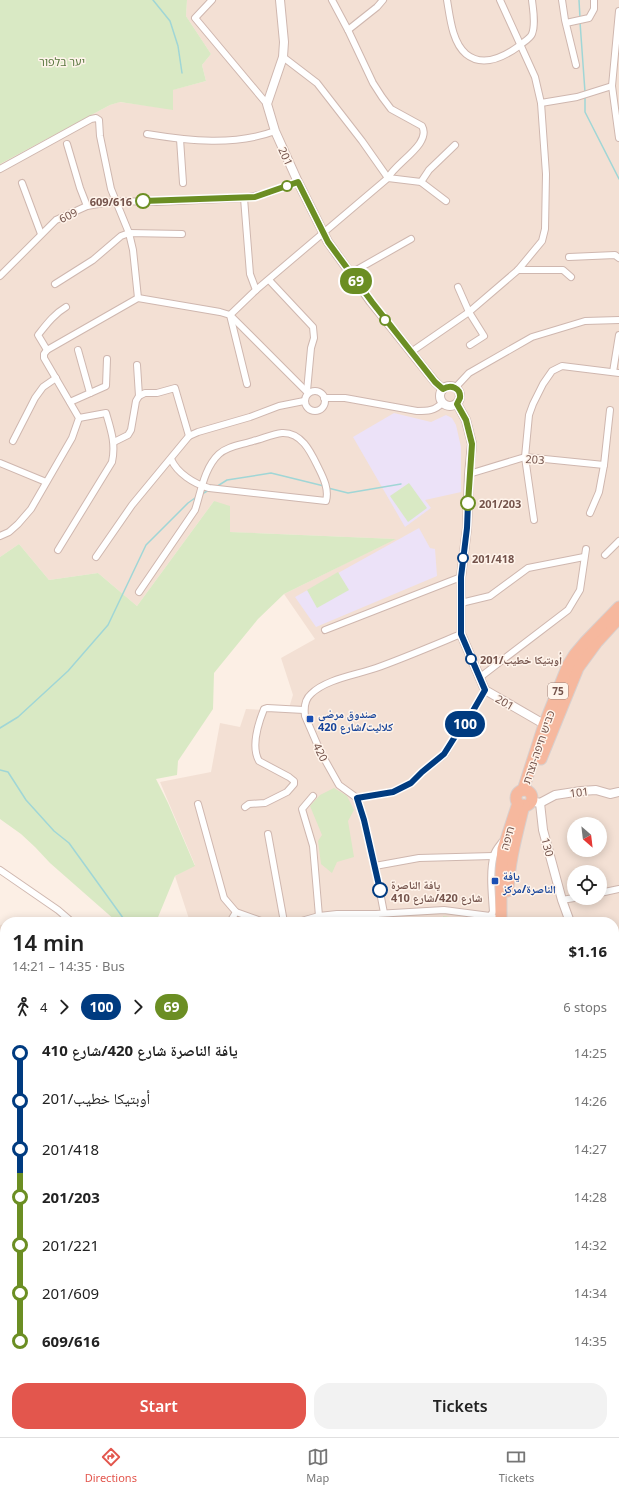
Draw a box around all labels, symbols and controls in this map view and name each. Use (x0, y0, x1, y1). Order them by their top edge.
park label: יער בלפור (39, 54, 85, 69)
street label: 201 (275, 144, 297, 168)
unlabelled marker (281, 180, 293, 192)
marker: 609/616 (135, 193, 151, 209)
place label: 609/616 (90, 194, 132, 209)
street label: 609 (56, 204, 80, 226)
line badge: 69 (338, 268, 374, 294)
text: 69 (348, 271, 364, 290)
unlabelled marker (379, 314, 391, 326)
street label: 203 (525, 451, 545, 467)
marker: 201/203 (460, 495, 476, 511)
place label: 201/203 (479, 496, 521, 511)
place label: 201/418 (472, 551, 514, 566)
marker: 201/418 (457, 552, 469, 564)
place label: أوبتيكا خطيب/201 (480, 652, 562, 667)
marker: أوبتيكا خطيب/201 (465, 653, 477, 665)
road number: 75 (548, 683, 568, 699)
street label: 201 (493, 691, 517, 713)
place label: صندوق مرضى كلاليت/شارع 420 (318, 706, 393, 735)
street label: כביש חיפה-נצרת (518, 708, 558, 786)
line badge: 100 (442, 711, 488, 737)
marker: صندوق مرضى كلاليت/شارع 420 (305, 714, 315, 724)
text: 100 (453, 714, 477, 733)
street label: 420 (310, 740, 332, 764)
street label: 101 (569, 783, 589, 801)
north arrow (567, 817, 607, 857)
map controls (567, 817, 607, 905)
street label: חיפה (497, 825, 517, 851)
street label: 130 (538, 836, 558, 858)
button: locate (567, 865, 607, 905)
place label: يافة الناصرة/مركز (502, 868, 556, 896)
marker: يافة الناصرة/مركز (490, 876, 500, 886)
place label: يافة الناصرة شارع 420/شارع 410 (391, 877, 483, 906)
marker: يافة الناصرة شارع 420/شارع 410 (372, 882, 388, 898)
text: 14 min (12, 927, 84, 957)
text: $1.16 (568, 941, 607, 961)
text: 14:21 – 14:35 · Bus (12, 957, 125, 975)
icon: walk (12, 996, 34, 1018)
icon: forward (53, 996, 75, 1018)
icon: forward (127, 996, 149, 1018)
text: 100 (89, 997, 113, 1016)
text: 69 (163, 997, 180, 1016)
text: 4 (40, 998, 47, 1016)
text: 6 stops (563, 998, 607, 1016)
text: يافة الناصرة شارع 420/شارع 410 (42, 1040, 238, 1060)
text: 14:25 (574, 1044, 607, 1062)
text: أوبتيكا خطيب/201 (42, 1088, 150, 1108)
text: 14:26 (574, 1092, 607, 1110)
text: 201/418 (42, 1139, 99, 1159)
text: 14:27 (574, 1140, 607, 1158)
text: 201/203 (42, 1187, 100, 1207)
text: 14:28 (574, 1188, 607, 1206)
text: 201/221 (42, 1235, 99, 1255)
text: 14:32 (574, 1236, 607, 1254)
text: 201/609 (42, 1283, 99, 1303)
text: 14:34 (574, 1284, 607, 1302)
text: 609/616 (42, 1331, 100, 1351)
text: 14:35 (574, 1332, 607, 1350)
button: Start (12, 1383, 306, 1429)
button: Tickets (314, 1383, 607, 1429)
tab: Directions (85, 1446, 137, 1485)
tab: Map (306, 1446, 329, 1485)
tab: Tickets (499, 1446, 534, 1485)

